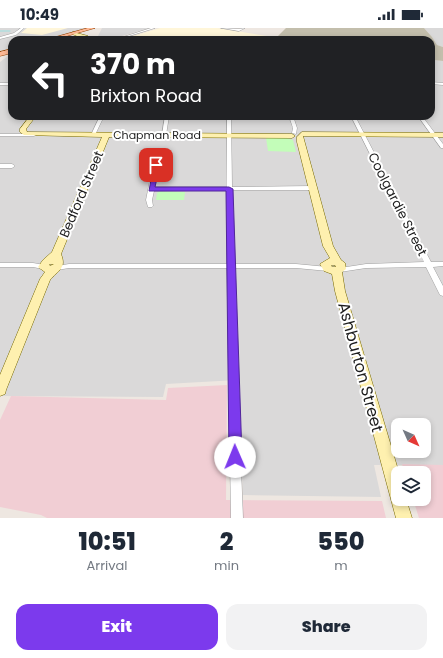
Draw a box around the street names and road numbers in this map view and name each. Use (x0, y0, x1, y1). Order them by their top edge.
street label: Chapman Road (113, 127, 201, 143)
street label: Bedford Street (55, 148, 108, 241)
street label: Coolgardie Street (363, 149, 432, 260)
street label: Ashburton Street (332, 300, 389, 435)

